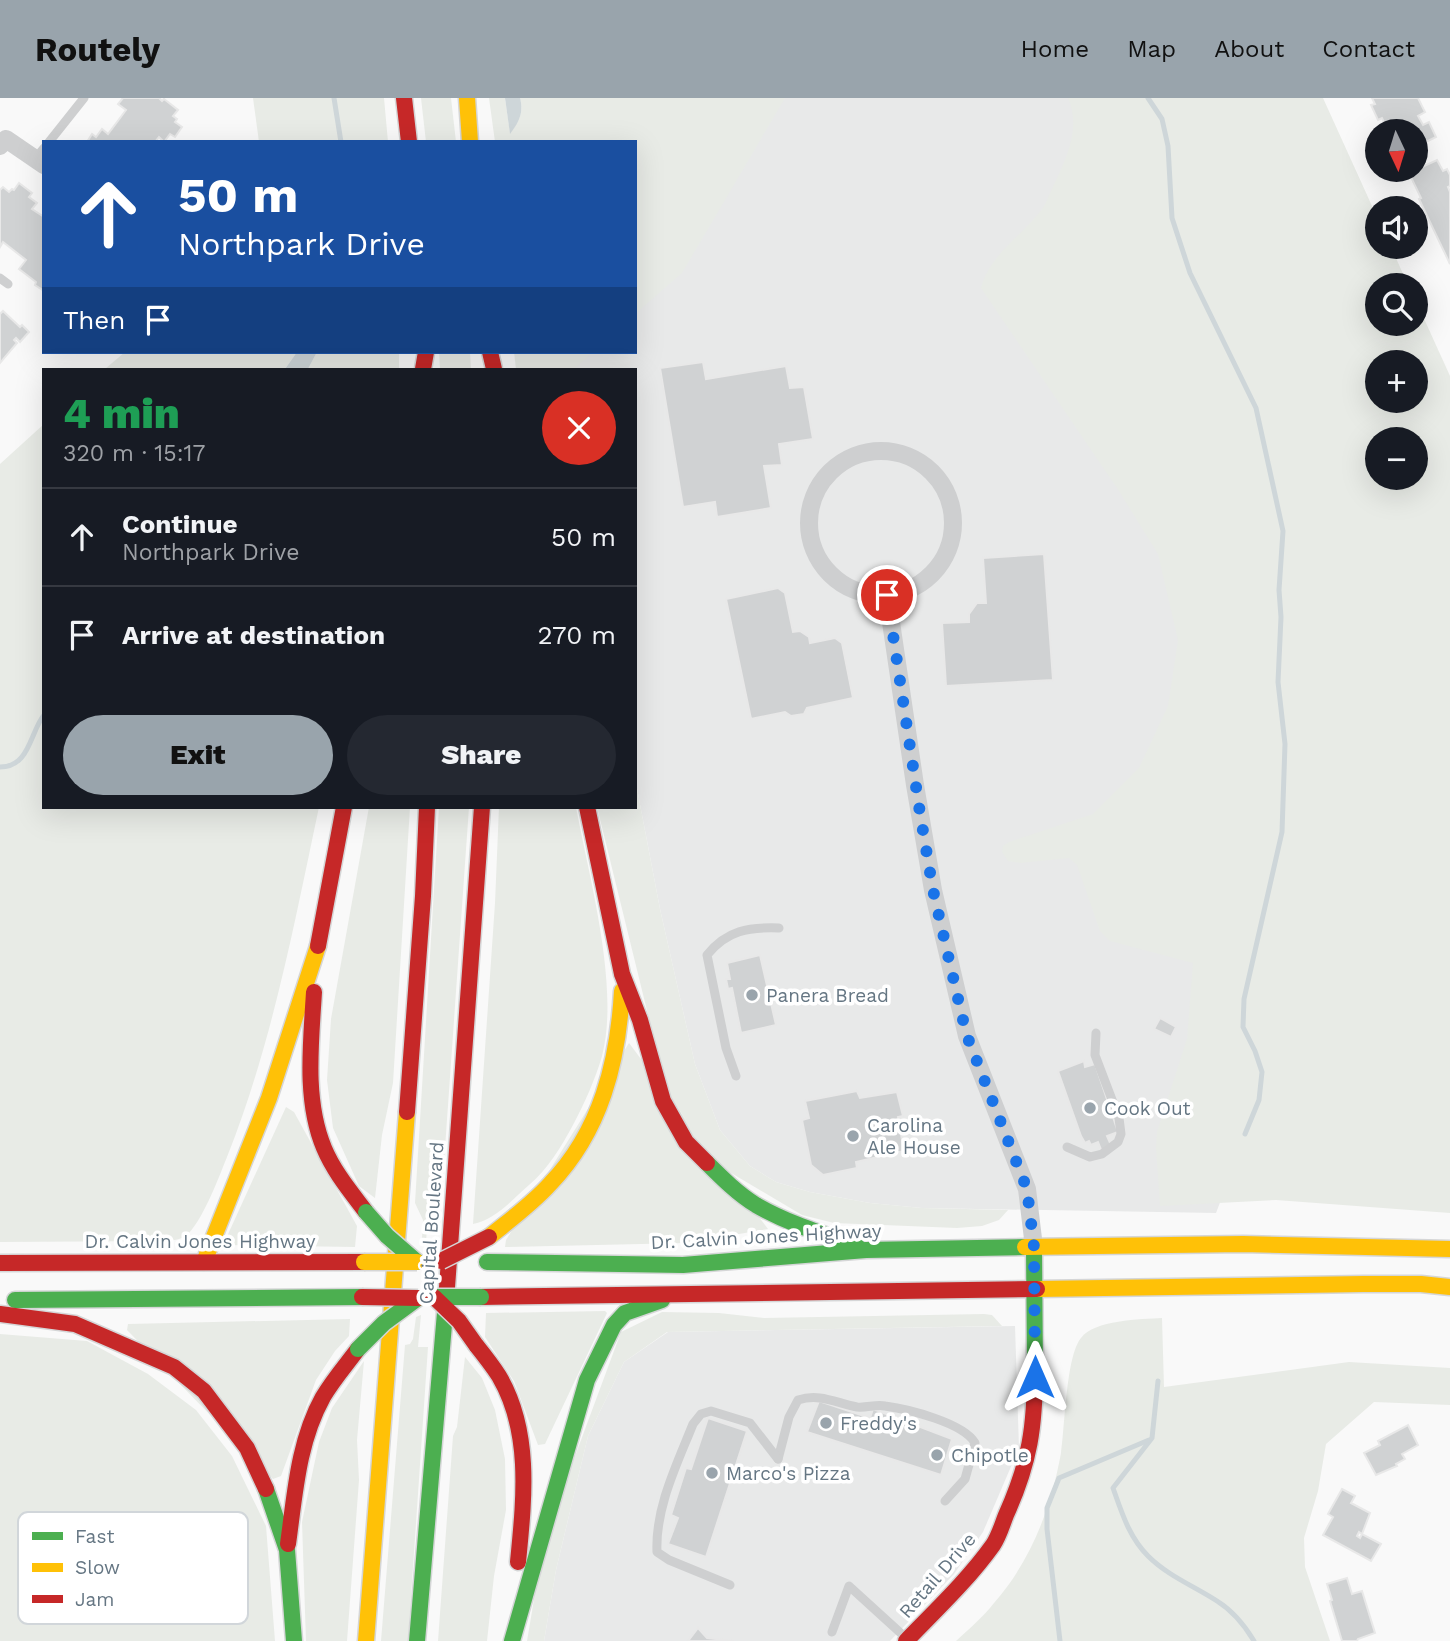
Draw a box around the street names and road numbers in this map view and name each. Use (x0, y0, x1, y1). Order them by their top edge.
street label: Capital Boulevard (414, 1141, 449, 1305)
street label: Dr. Calvin Jones Highway (650, 1219, 882, 1254)
street label: Dr. Calvin Jones Highway (85, 1230, 316, 1253)
street label: Retail Drive (894, 1528, 981, 1623)

